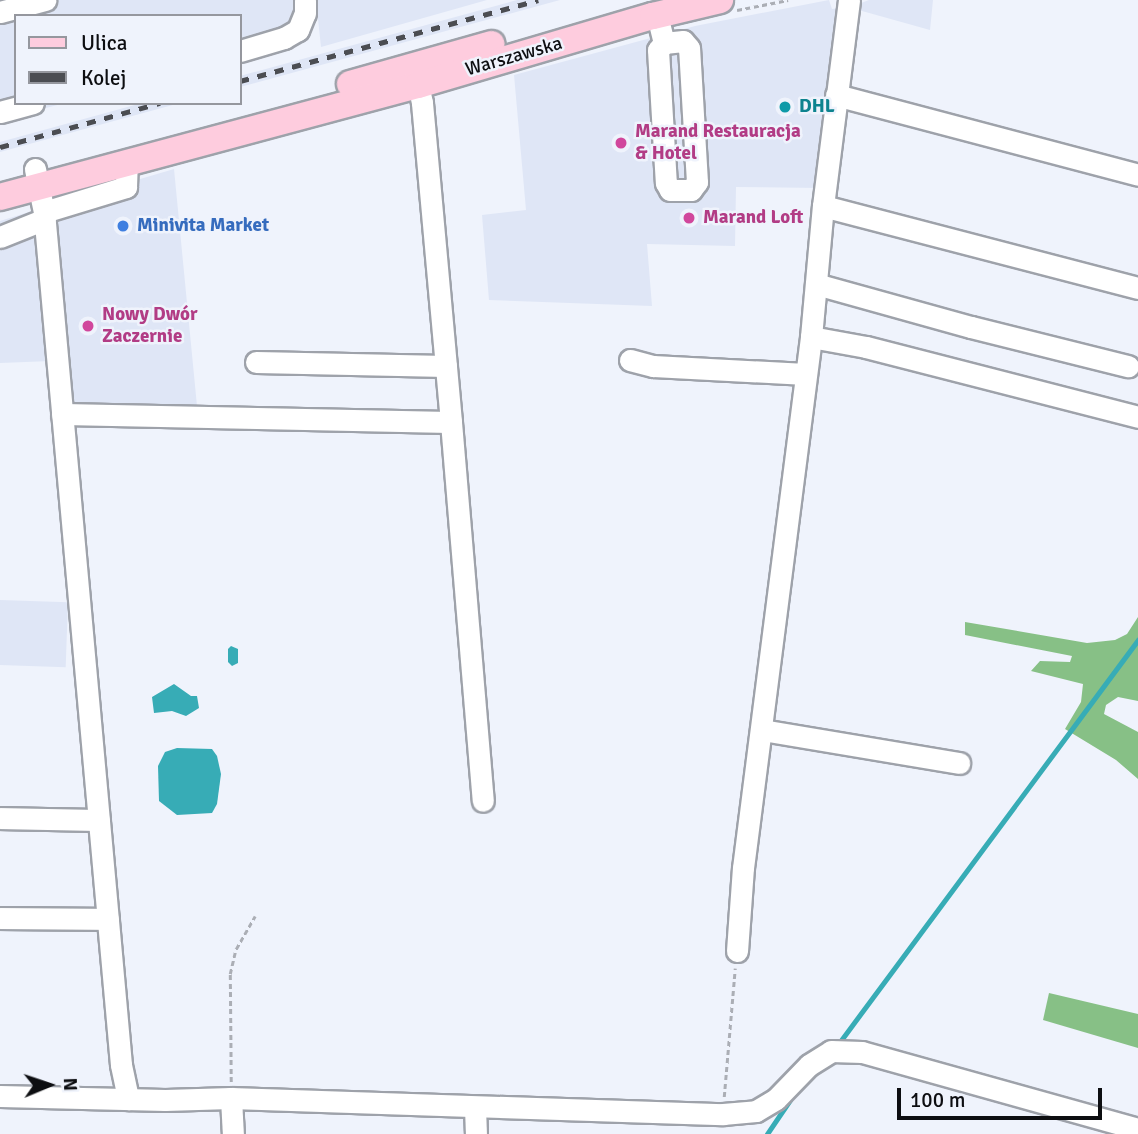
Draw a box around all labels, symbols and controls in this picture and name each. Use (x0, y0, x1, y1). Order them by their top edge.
legend (14, 14, 242, 105)
text: Ulica (81, 30, 127, 56)
street label: Warszawska (463, 32, 565, 82)
text: Kolej (81, 65, 126, 91)
place label: DHL (799, 96, 835, 118)
marker: DHL (777, 99, 793, 115)
place label: Marand Restauracja & Hotel (635, 121, 801, 165)
marker: Marand Restauracja & Hotel (613, 135, 629, 151)
place label: Marand Loft (703, 207, 803, 229)
marker: Marand Loft (681, 210, 697, 226)
place label: Minivita Market (137, 215, 269, 237)
marker: Minivita Market (115, 218, 131, 234)
place label: Nowy Dwór Zaczernie (102, 304, 197, 348)
marker: Nowy Dwór Zaczernie (80, 318, 96, 334)
north arrow (14, 1050, 84, 1120)
scale bar (900, 1074, 1105, 1118)
text: N (58, 1077, 82, 1091)
text: 100 m (910, 1087, 965, 1113)

